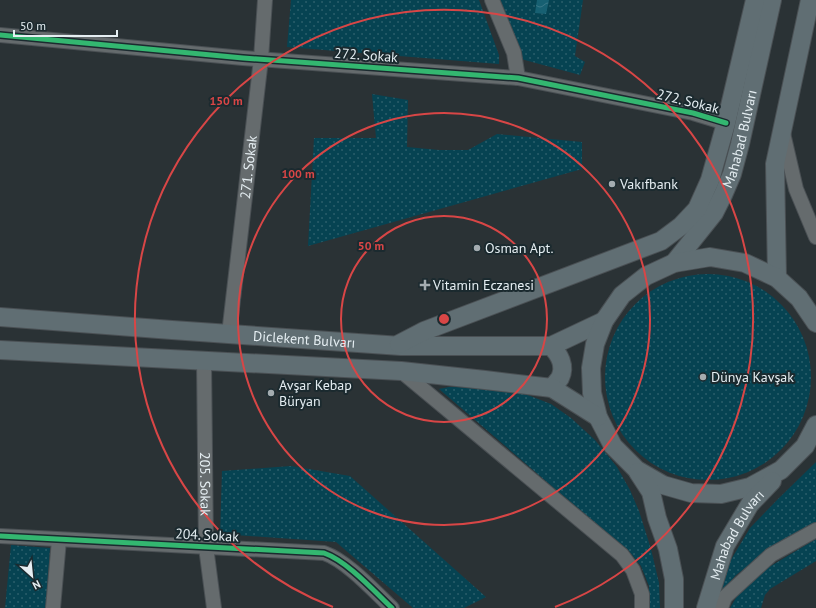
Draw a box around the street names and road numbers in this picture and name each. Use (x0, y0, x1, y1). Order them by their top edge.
street label: 272. Sokak (334, 44, 399, 66)
street label: 272. Sokak (655, 85, 721, 118)
street label: Mahabad Bulvarı (718, 88, 761, 191)
street label: 271. Sokak (236, 134, 261, 200)
street label: Diclekent Bulvarı (252, 327, 356, 352)
street label: 205. Sokak (196, 452, 215, 516)
street label: Mahabad Bulvarı (706, 486, 768, 582)
street label: 204. Sokak (175, 524, 240, 546)

